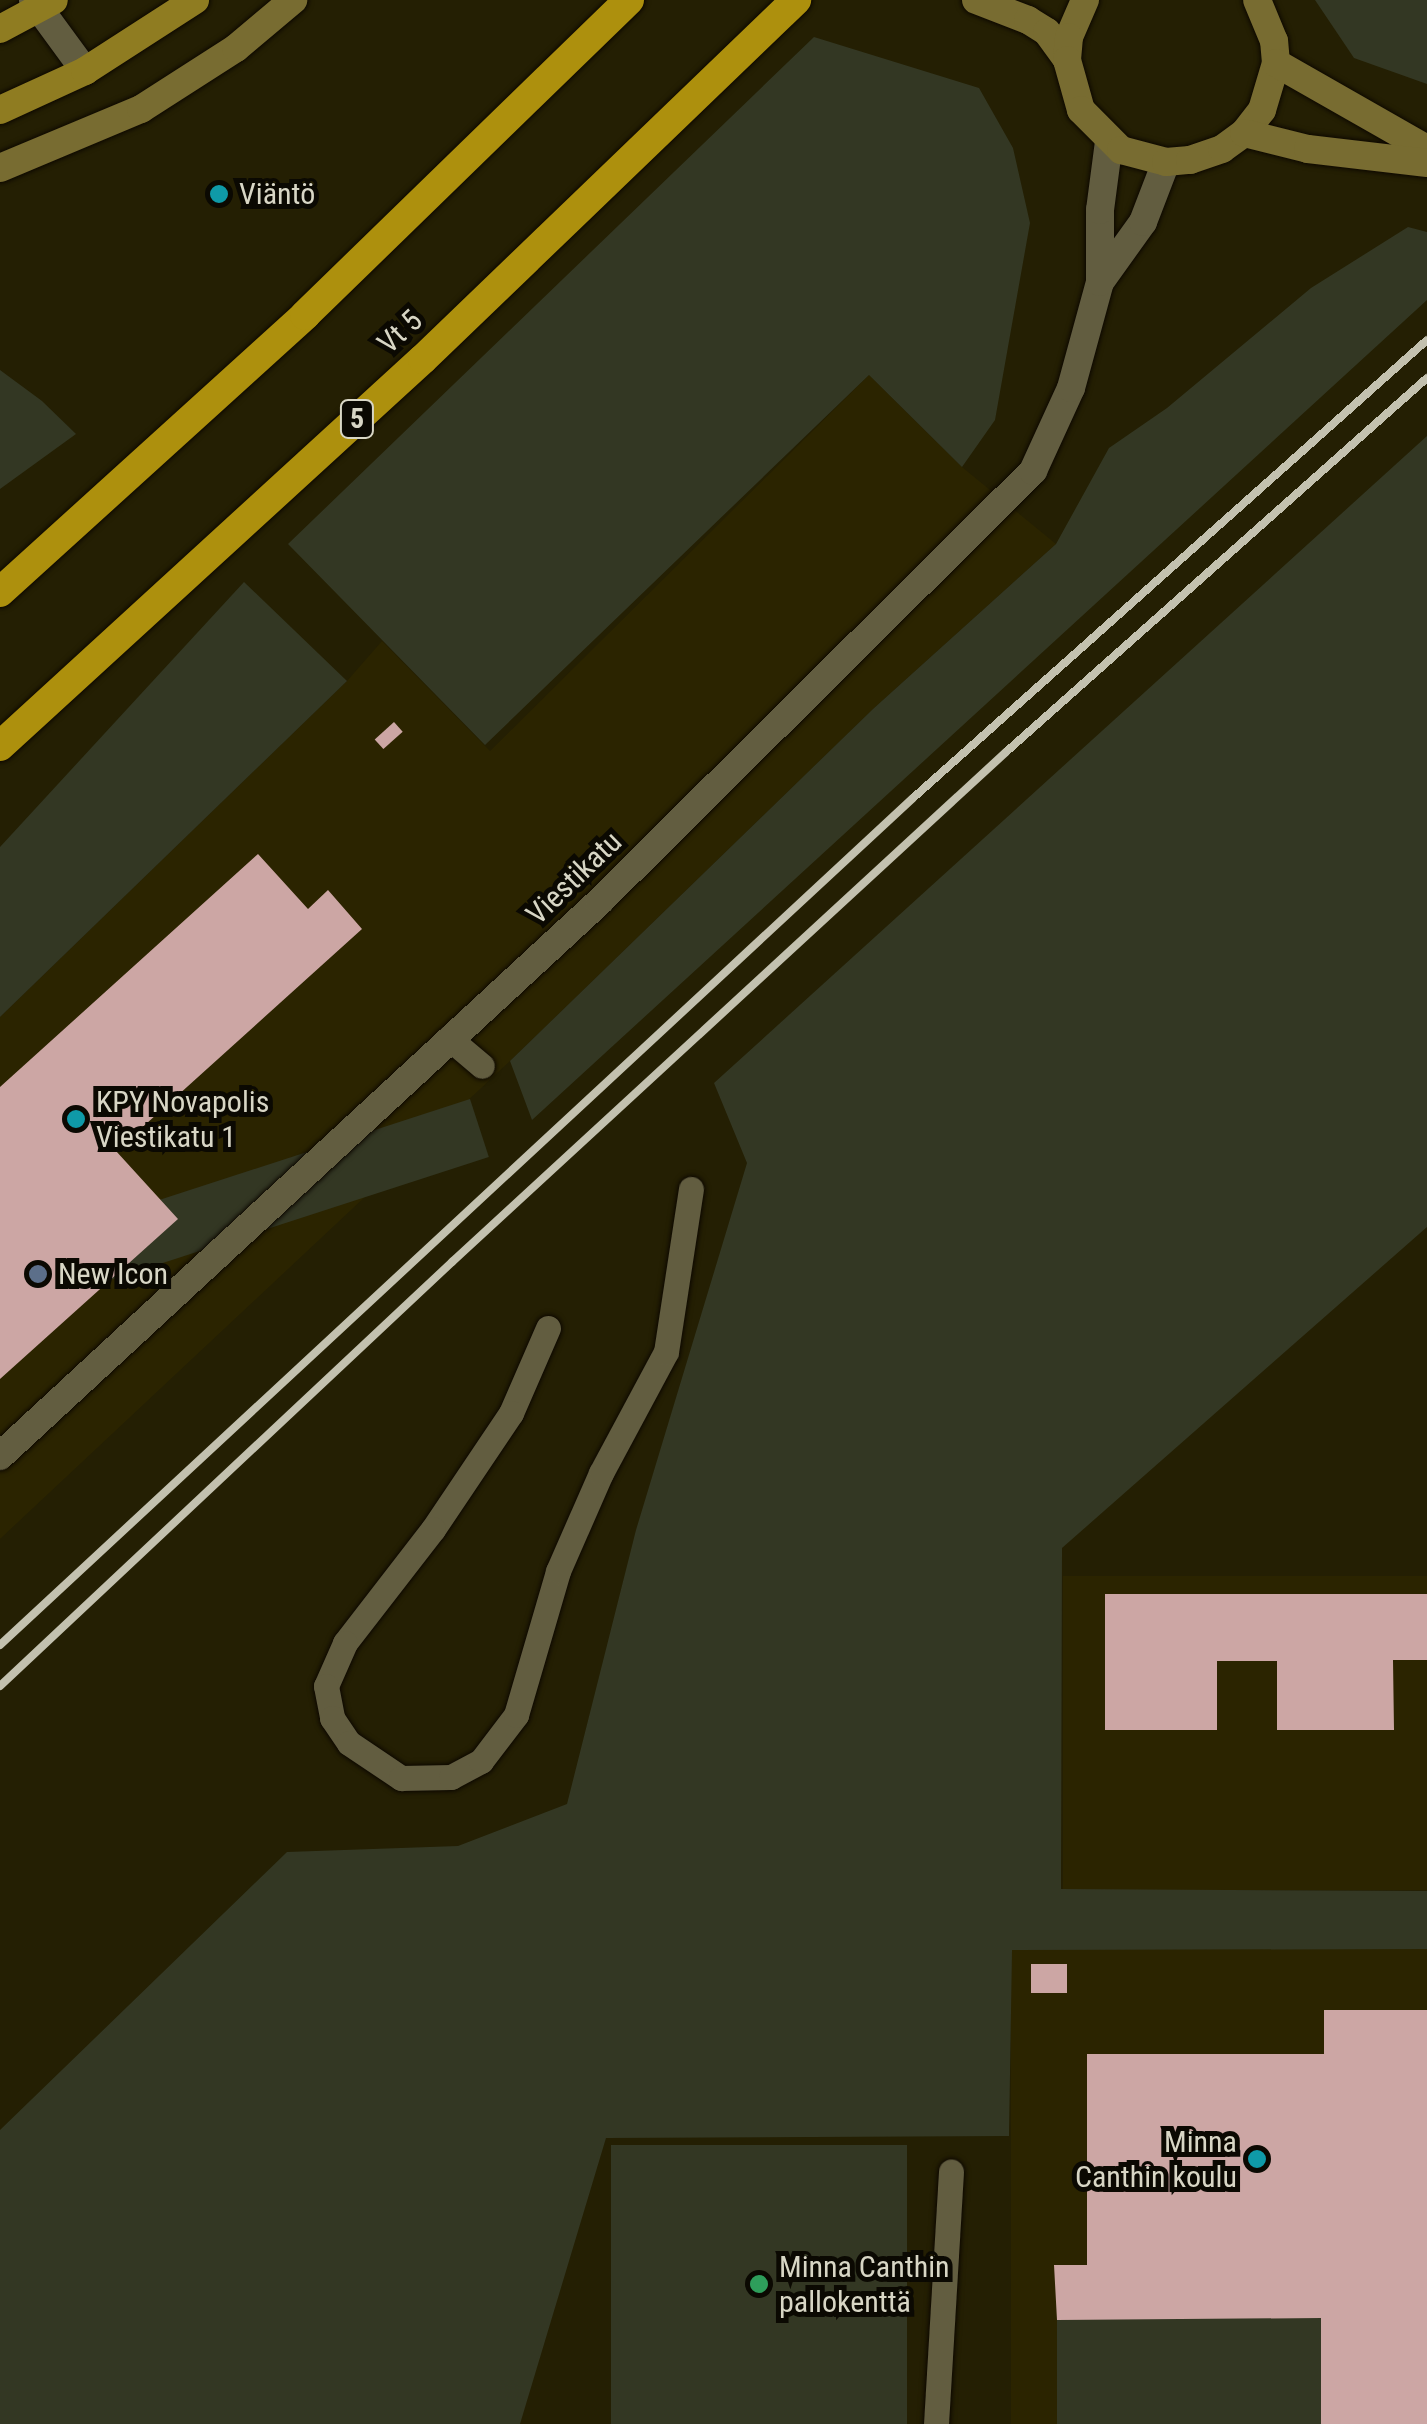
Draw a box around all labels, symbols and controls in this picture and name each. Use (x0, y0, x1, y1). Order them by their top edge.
place label: Viäntö (239, 176, 315, 212)
marker: Viäntö (208, 183, 230, 205)
street label: Vt 5 (370, 303, 430, 361)
road number: 5 (340, 396, 374, 442)
street label: Viestikatu (519, 824, 629, 932)
place label: KPY Novapolis Viestikatu 1 (96, 1084, 269, 1154)
marker: KPY Novapolis Viestikatu 1 (65, 1108, 87, 1130)
place label: New Icon (58, 1256, 168, 1292)
marker: New Icon (27, 1263, 49, 1285)
place label: Minna Canthin koulu (1075, 2124, 1237, 2194)
marker: Minna Canthin koulu (1246, 2148, 1268, 2170)
place label: Minna Canthin pallokenttä (779, 2249, 950, 2320)
marker: Minna Canthin pallokenttä (748, 2273, 770, 2295)

